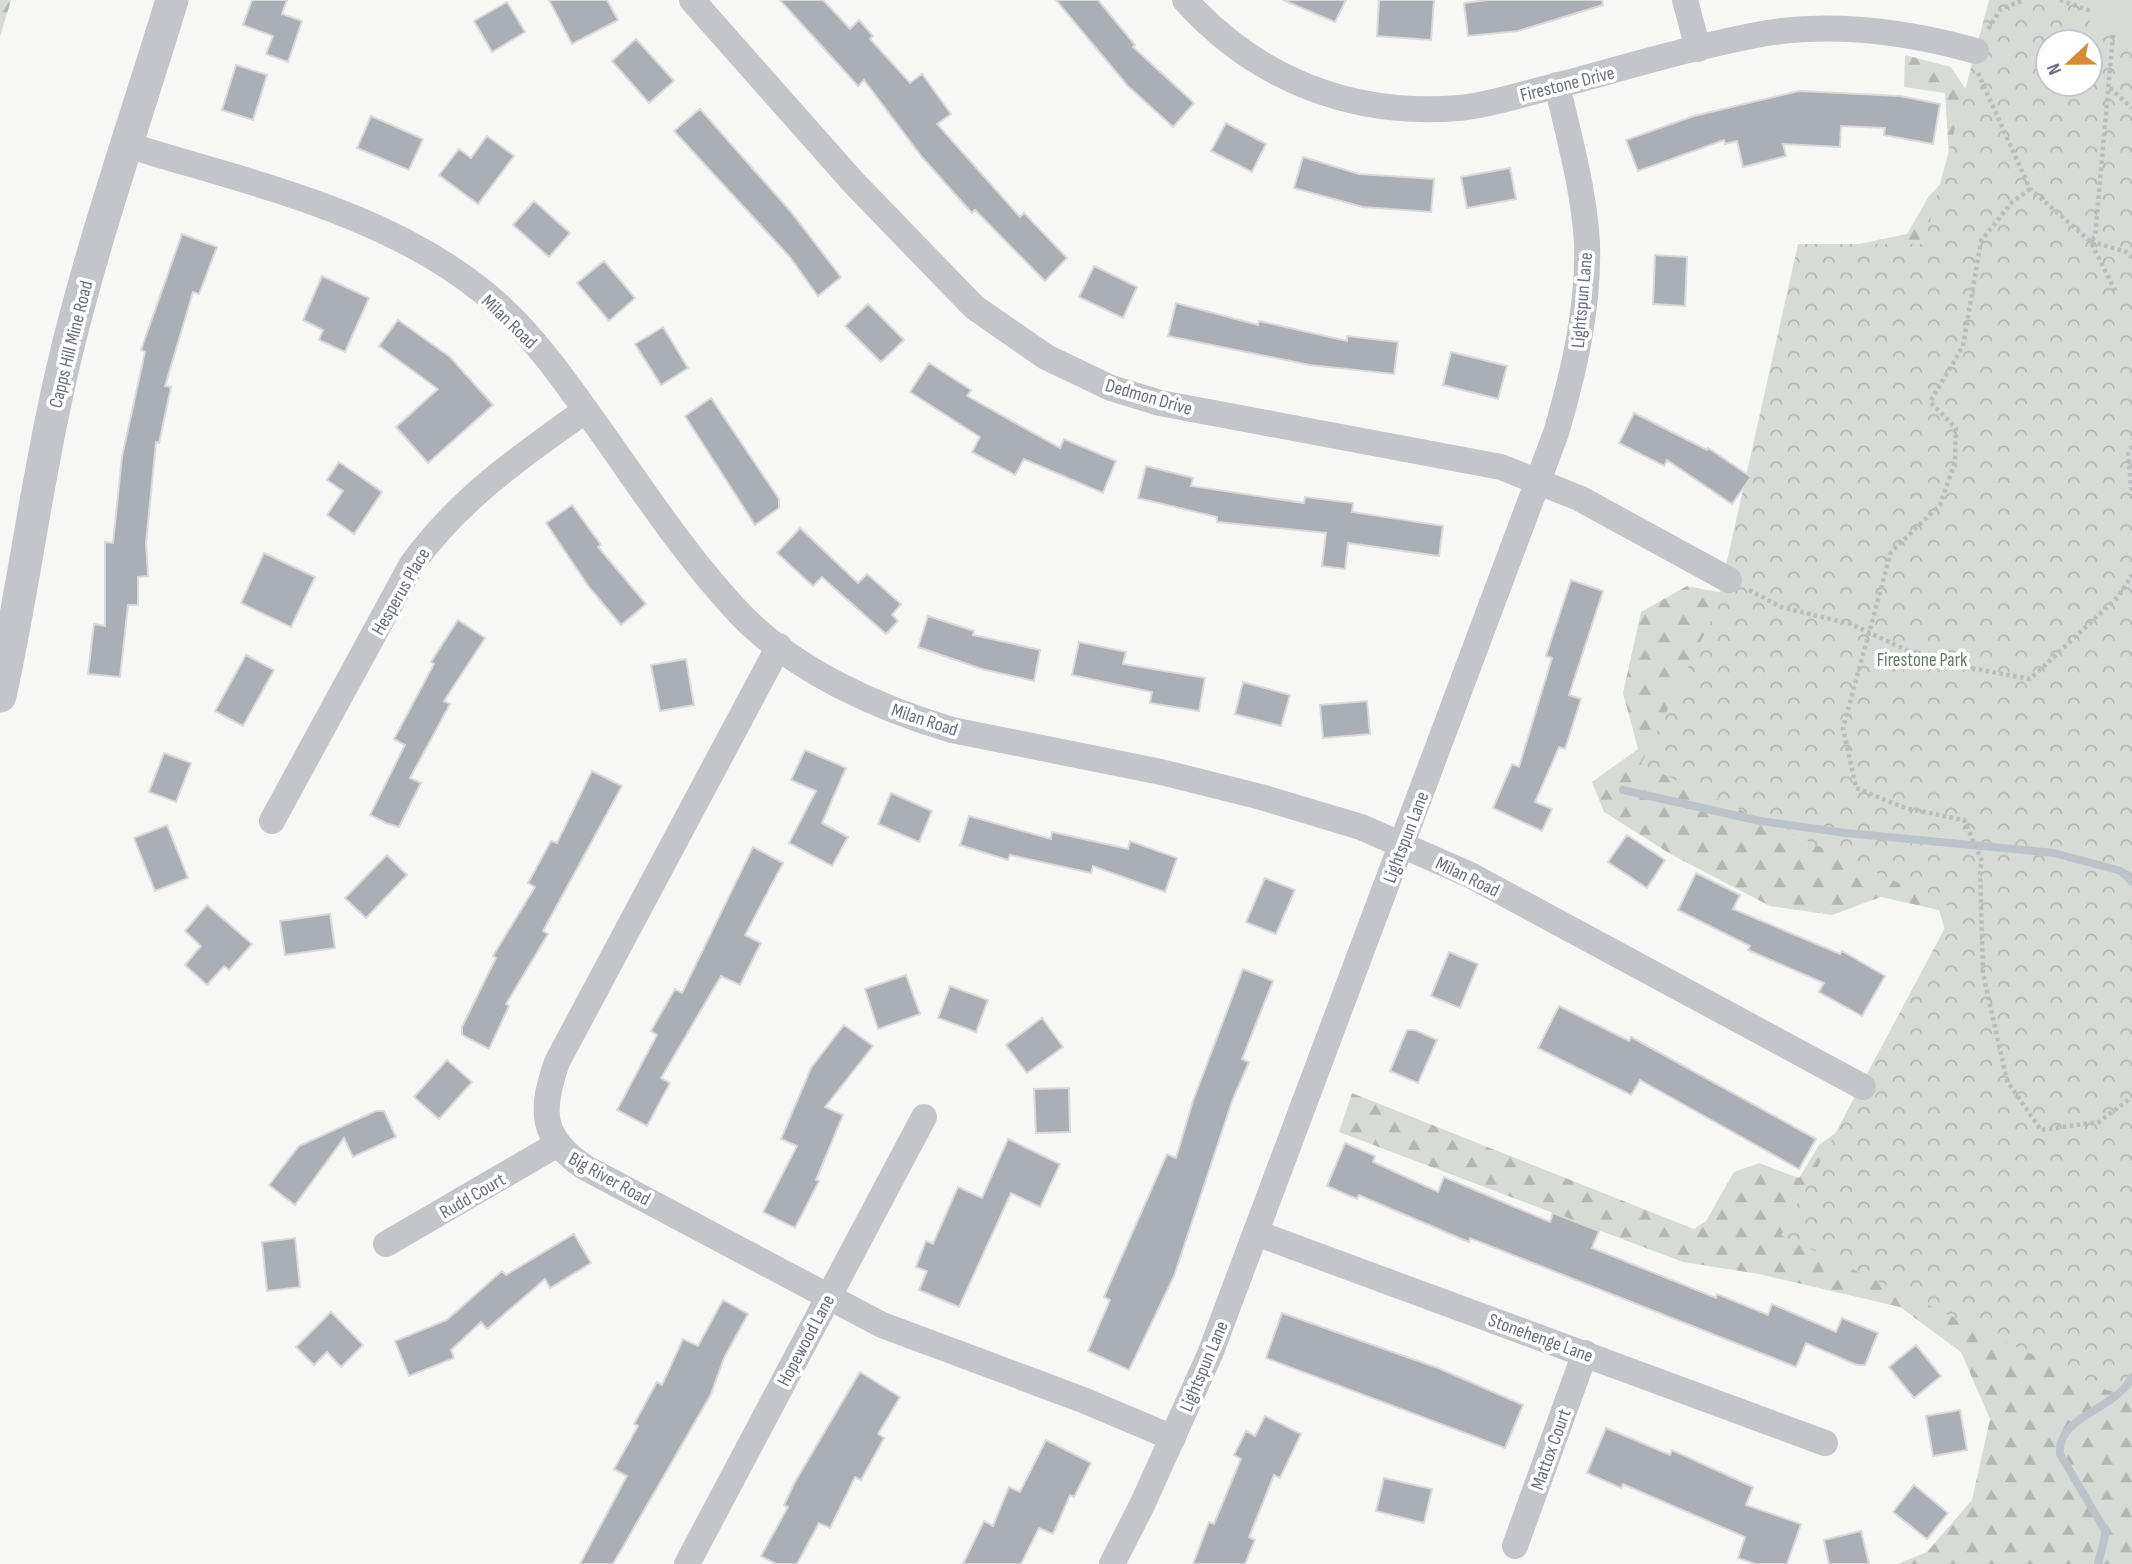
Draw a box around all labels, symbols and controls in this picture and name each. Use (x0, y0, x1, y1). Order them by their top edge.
north arrow (2034, 28, 2104, 98)
text: N (2042, 60, 2067, 78)
street label: Firestone Drive (1518, 62, 1617, 107)
street label: Lightspun Lane (1567, 251, 1598, 349)
street label: Capps Hill Mine Road (45, 278, 98, 410)
street label: Milan Road (476, 290, 542, 354)
street label: Dedmon Drive (1102, 374, 1195, 421)
street label: Hesperus Place (367, 544, 435, 639)
park label: Firestone Park (1877, 649, 1968, 672)
street label: Milan Road (888, 699, 961, 742)
street label: Lightspun Lane (1378, 789, 1434, 886)
street label: Milan Road (1432, 852, 1503, 903)
street label: Big River Road (564, 1147, 654, 1211)
street label: Rudd Court (436, 1168, 510, 1224)
street label: Hopewood Lane (773, 1291, 840, 1390)
street label: Stonehenge Lane (1485, 1309, 1596, 1368)
street label: Lightspun Lane (1175, 1318, 1234, 1415)
street label: Mattox Court (1526, 1406, 1577, 1493)

